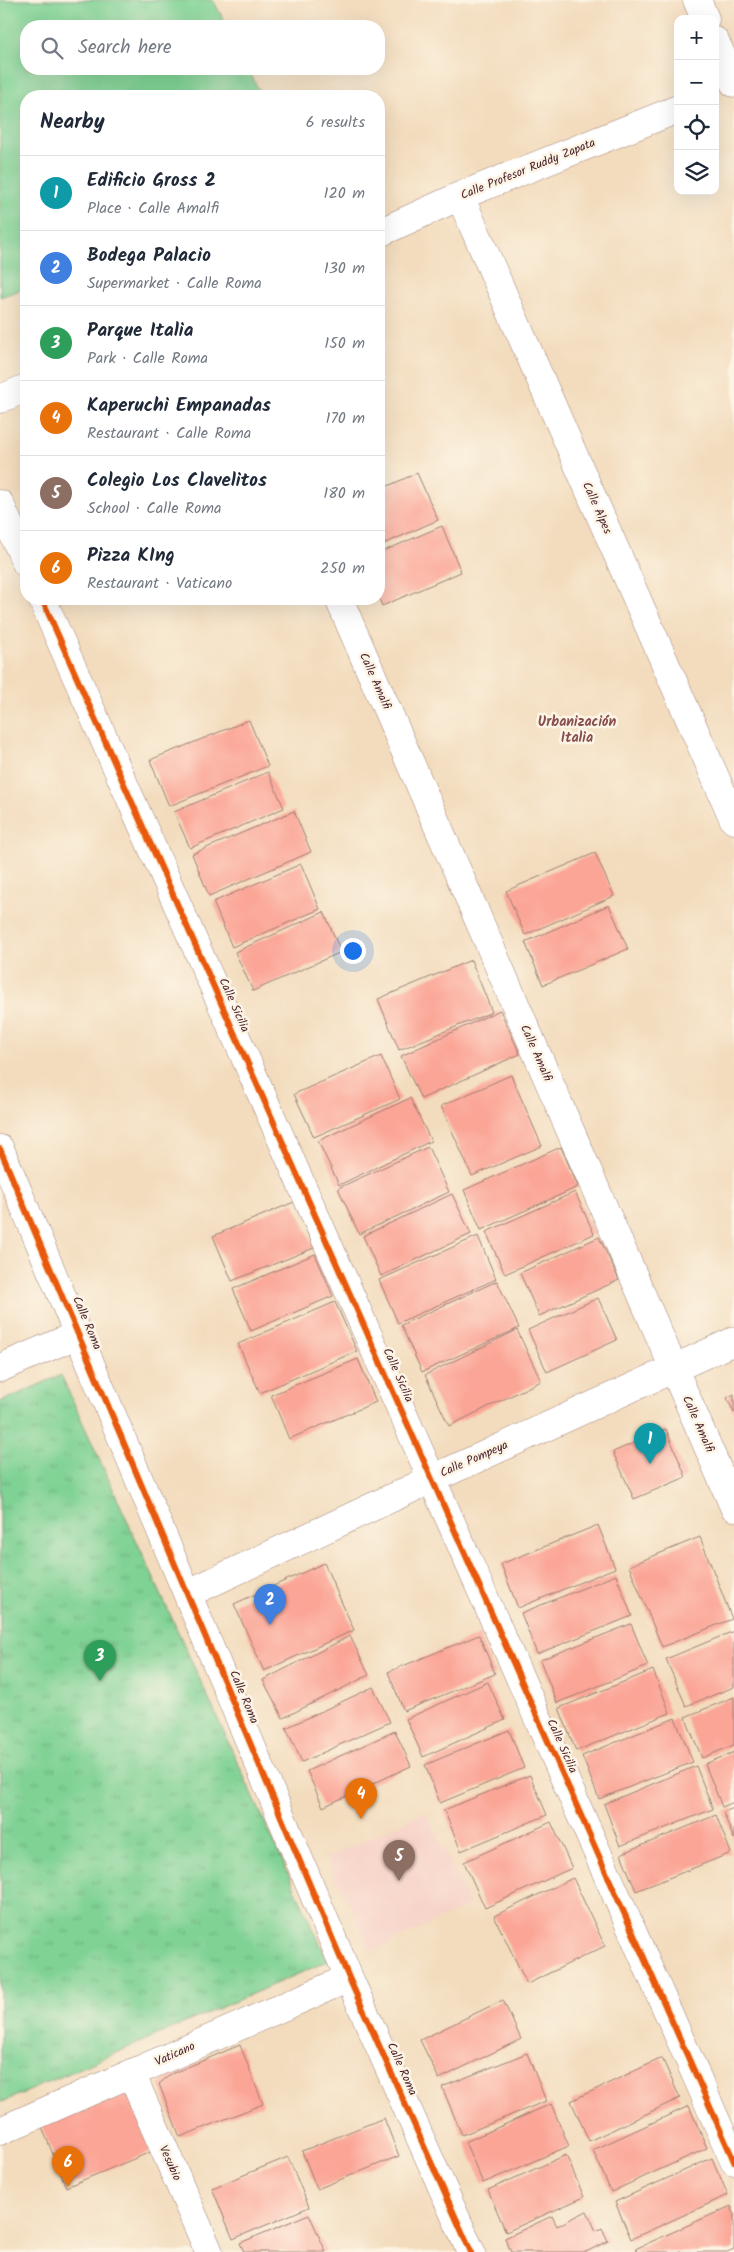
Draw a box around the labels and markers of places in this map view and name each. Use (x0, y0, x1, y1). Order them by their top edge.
pin: 1 (634, 1423, 666, 1464)
pin: 2 (254, 1584, 286, 1625)
pin: 3 (84, 1640, 116, 1681)
pin: 4 (345, 1778, 377, 1819)
pin: 5 (383, 1840, 415, 1881)
pin: 6 (52, 2146, 84, 2187)

